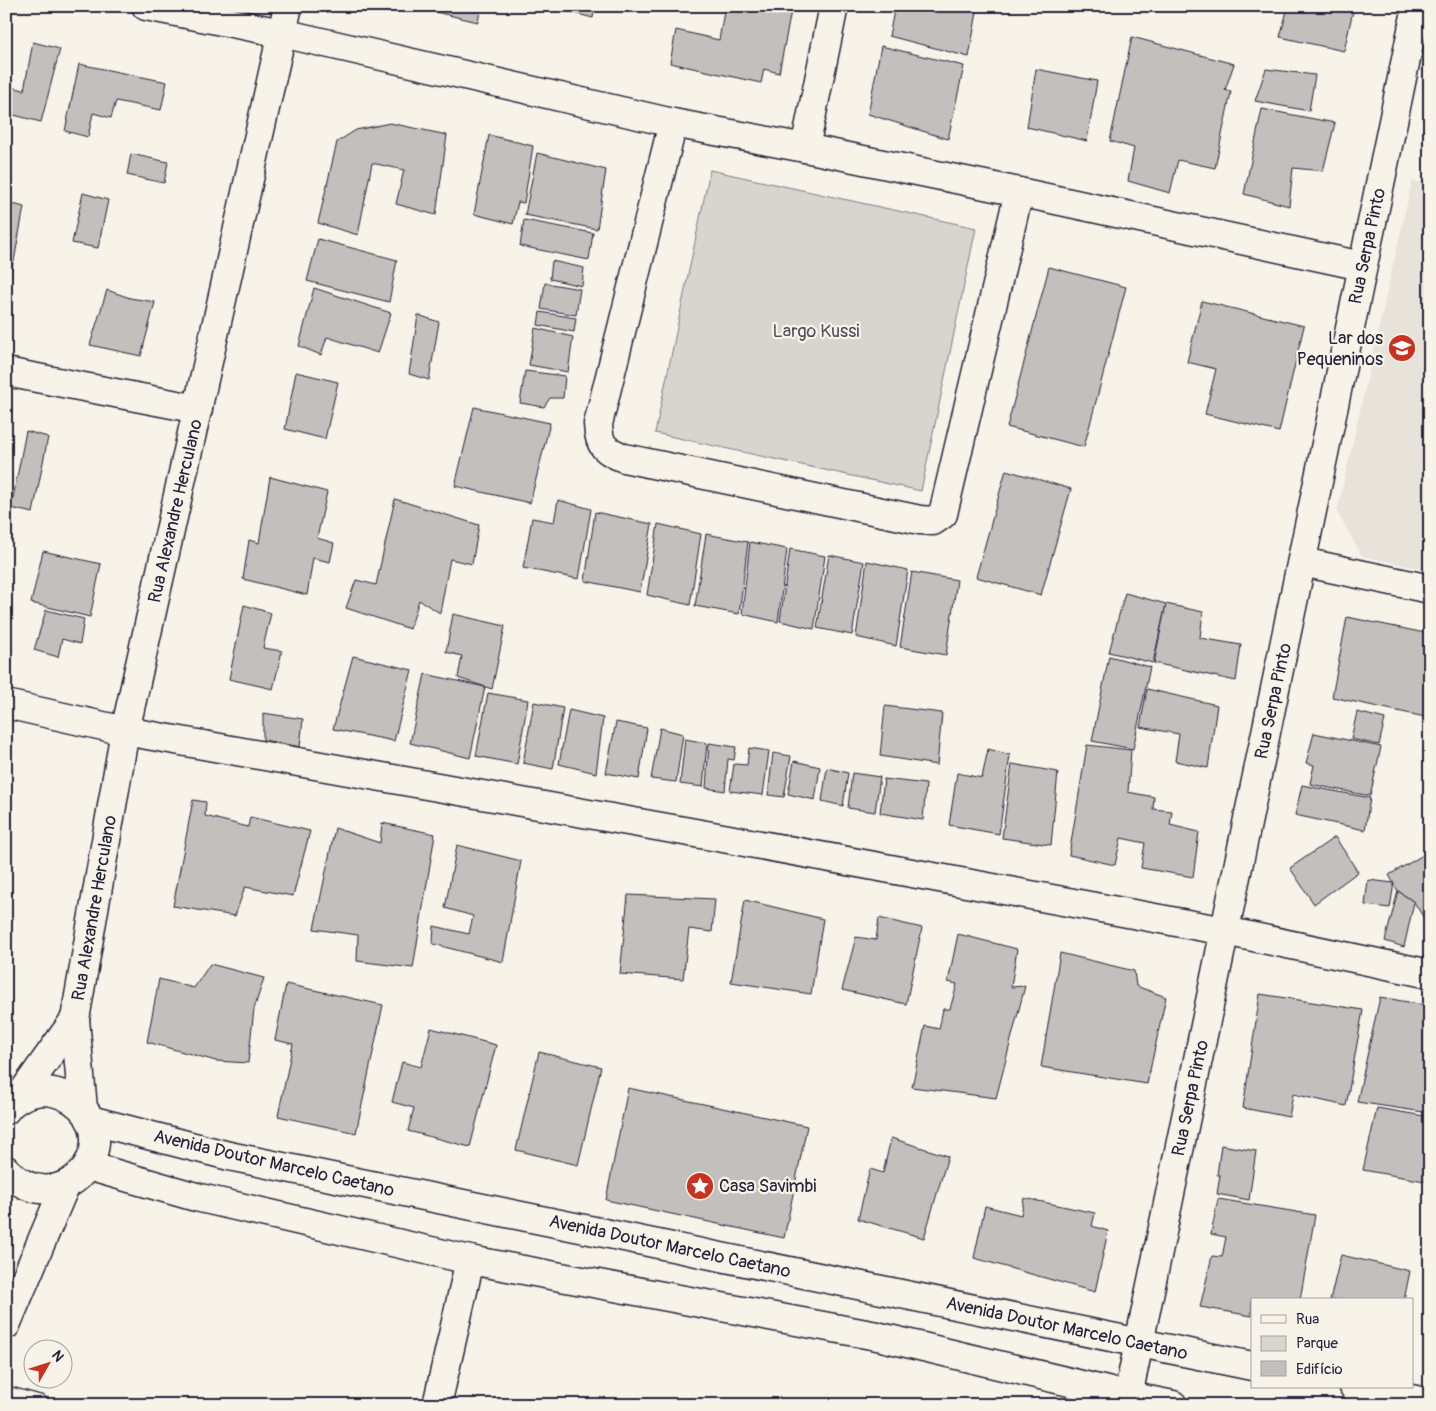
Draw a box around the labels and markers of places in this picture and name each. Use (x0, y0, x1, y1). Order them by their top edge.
place label: Lar dos Pequeninos (1297, 327, 1383, 371)
school or university icon: Lar dos Pequeninos (1387, 333, 1417, 363)
place icon: Casa Savimbi (685, 1171, 715, 1201)
place label: Casa Savimbi (719, 1175, 817, 1198)

